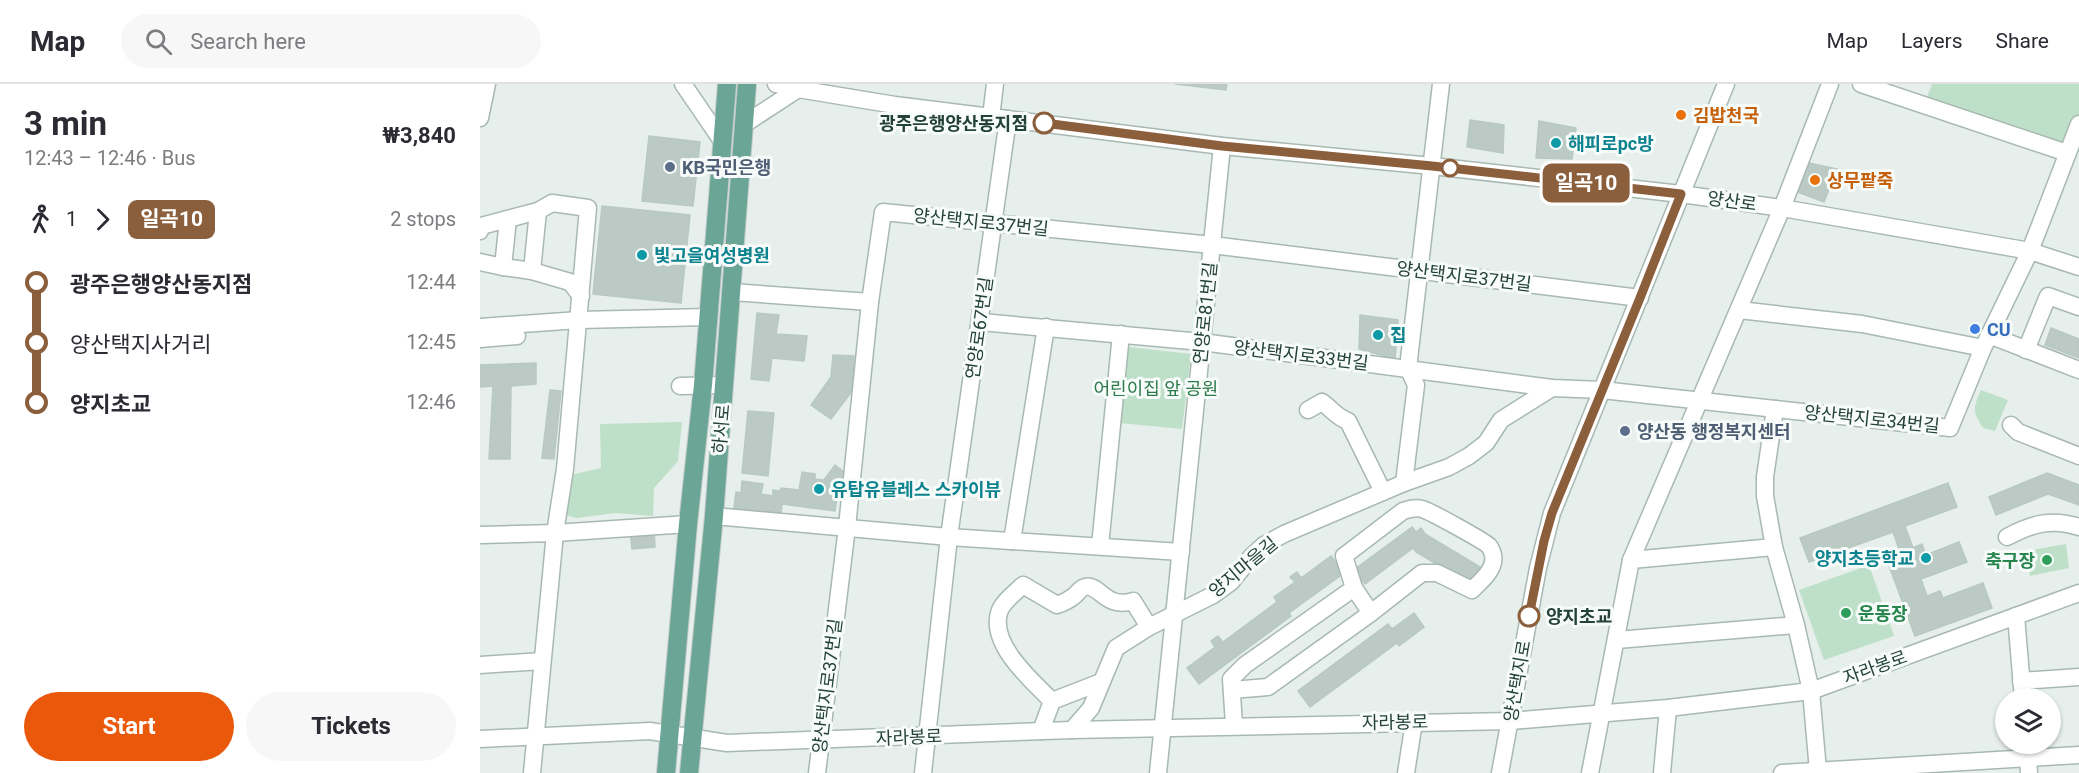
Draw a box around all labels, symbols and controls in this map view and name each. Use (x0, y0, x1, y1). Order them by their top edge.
search box (121, 14, 541, 68)
text: Map (30, 25, 85, 58)
icon: search (142, 25, 175, 58)
text: Search here (190, 29, 306, 54)
text: Map (1826, 29, 1868, 53)
text: Layers (1901, 29, 1962, 53)
text: Share (1995, 29, 2049, 53)
text: 3 min (24, 104, 107, 143)
place label: 김밥천국 (1693, 105, 1759, 126)
marker: 김밥천국 (1674, 108, 1688, 122)
marker: 광주은행양산동지점 (1033, 112, 1055, 134)
place label: 광주은행양산동지점 (879, 113, 1028, 134)
text: ₩3,840 (382, 123, 456, 148)
place label: 해피로pc방 (1568, 133, 1654, 154)
marker: 해피로pc방 (1549, 136, 1563, 150)
text: 12:43 – 12:46 · Bus (24, 146, 196, 170)
place label: KB국민은행 (682, 157, 771, 178)
unlabelled marker (1441, 159, 1459, 177)
marker: KB국민은행 (663, 160, 677, 174)
line badge: 일곡10 (1544, 164, 1628, 202)
place label: 상무팥죽 (1827, 170, 1893, 191)
text: 일곡10 (1555, 171, 1617, 195)
marker: 상무팥죽 (1808, 173, 1822, 187)
street label: 양산로 (1706, 187, 1758, 215)
icon: walk (24, 203, 57, 236)
icon: forward (86, 203, 119, 236)
street label: 양산택지로37번길 (912, 204, 1050, 240)
text: 1 (66, 207, 77, 231)
text: 일곡10 (140, 207, 203, 231)
text: 2 stops (390, 207, 456, 231)
place label: 빛고을여성병원 (654, 245, 770, 266)
marker: 빛고을여성병원 (635, 248, 649, 262)
street label: 양산택지로37번길 (1395, 257, 1533, 295)
street label: 연양로81번길 (1189, 261, 1221, 365)
text: 12:44 (406, 270, 456, 294)
text: 광주은행양산동지점 (70, 272, 252, 297)
street label: 연양로67번길 (961, 276, 997, 380)
place label: CU (1987, 319, 2011, 340)
marker: CU (1968, 322, 1982, 336)
place label: 집 (1390, 325, 1407, 346)
marker: 집 (1371, 328, 1385, 342)
text: 12:45 (406, 330, 456, 354)
text: 양산택지사거리 (70, 332, 212, 357)
street label: 양산택지로33번길 (1232, 336, 1370, 374)
park label: 어린이집 앞 공원 (1094, 378, 1218, 399)
text: 12:46 (406, 390, 456, 414)
text: 양지초교 (70, 392, 151, 417)
street label: 양산택지로34번길 (1803, 401, 1941, 437)
street label: 하서로 (708, 403, 734, 455)
place label: 양산동 행정복지센터 (1637, 421, 1791, 442)
marker: 양산동 행정복지센터 (1618, 424, 1632, 438)
place label: 유탑유블레스 스카이뷰 (831, 479, 1001, 500)
marker: 유탑유블레스 스카이뷰 (812, 482, 826, 496)
street label: 양지마을길 (1205, 532, 1281, 602)
place label: 양지초등학교 (1815, 548, 1914, 569)
place label: 축구장 (1985, 550, 2035, 571)
marker: 양지초등학교 (1919, 551, 1933, 565)
marker: 축구장 (2040, 553, 2054, 567)
place label: 운동장 (1858, 603, 1908, 624)
marker: 양지초교 (1518, 605, 1540, 627)
place label: 양지초교 (1546, 606, 1612, 627)
marker: 운동장 (1839, 606, 1853, 620)
street label: 양산택지로37번길 (808, 617, 846, 755)
street label: 양산택지로 (1499, 638, 1535, 724)
street label: 자라봉로 (1840, 646, 1910, 688)
map controls (1995, 688, 2061, 754)
button: layers (1995, 688, 2061, 754)
button: Start (24, 692, 234, 761)
button: Tickets (246, 692, 456, 761)
street label: 자라봉로 (1362, 711, 1428, 733)
street label: 자라봉로 (876, 725, 942, 749)

